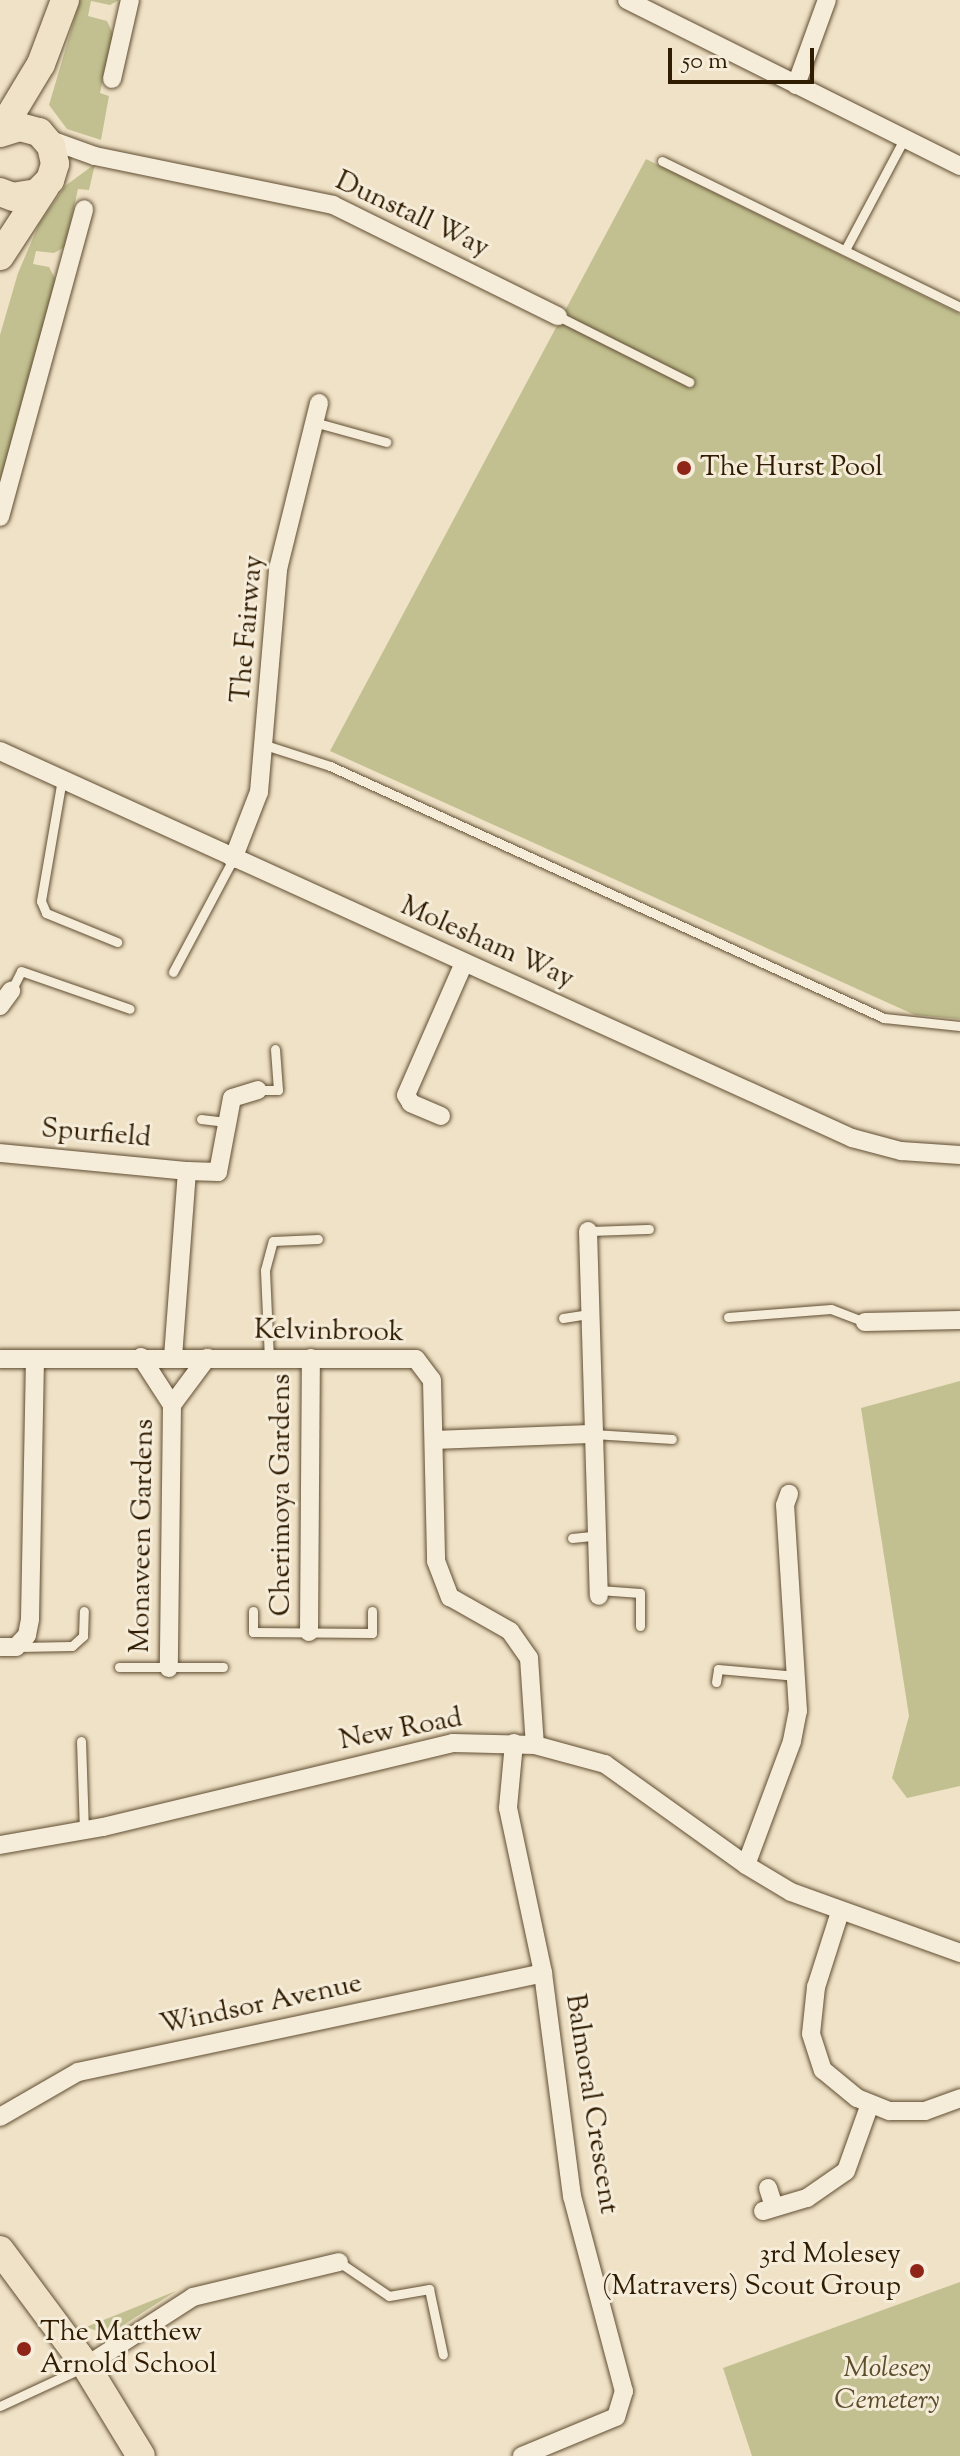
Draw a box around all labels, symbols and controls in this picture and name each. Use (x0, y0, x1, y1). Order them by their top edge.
scale bar (672, 32, 818, 82)
text: 50 m (682, 45, 728, 79)
street label: Dunstall Way (330, 165, 494, 265)
place label: The Hurst Pool (700, 451, 883, 485)
marker: The Hurst Pool (675, 459, 693, 477)
street label: The Fairway (225, 554, 271, 704)
street label: Molesham Way (395, 890, 579, 996)
street label: Spurfield (40, 1112, 152, 1156)
street label: Kelvinbrook (254, 1314, 404, 1350)
street label: Cherimoya Gardens (265, 1374, 299, 1616)
street label: Monaveen Gardens (124, 1419, 162, 1653)
street label: New Road (337, 1702, 465, 1758)
street label: Windsor Avenue (157, 1967, 365, 2043)
street label: Balmoral Crescent (557, 1992, 625, 2216)
place label: 3rd Molesey (Matravers) Scout Group (602, 2238, 901, 2304)
marker: 3rd Molesey (Matravers) Scout Group (908, 2262, 926, 2280)
place label: The Matthew Arnold School (40, 2316, 217, 2382)
marker: The Matthew Arnold School (15, 2340, 33, 2358)
park label: Molesey Cemetery (834, 2352, 940, 2418)

